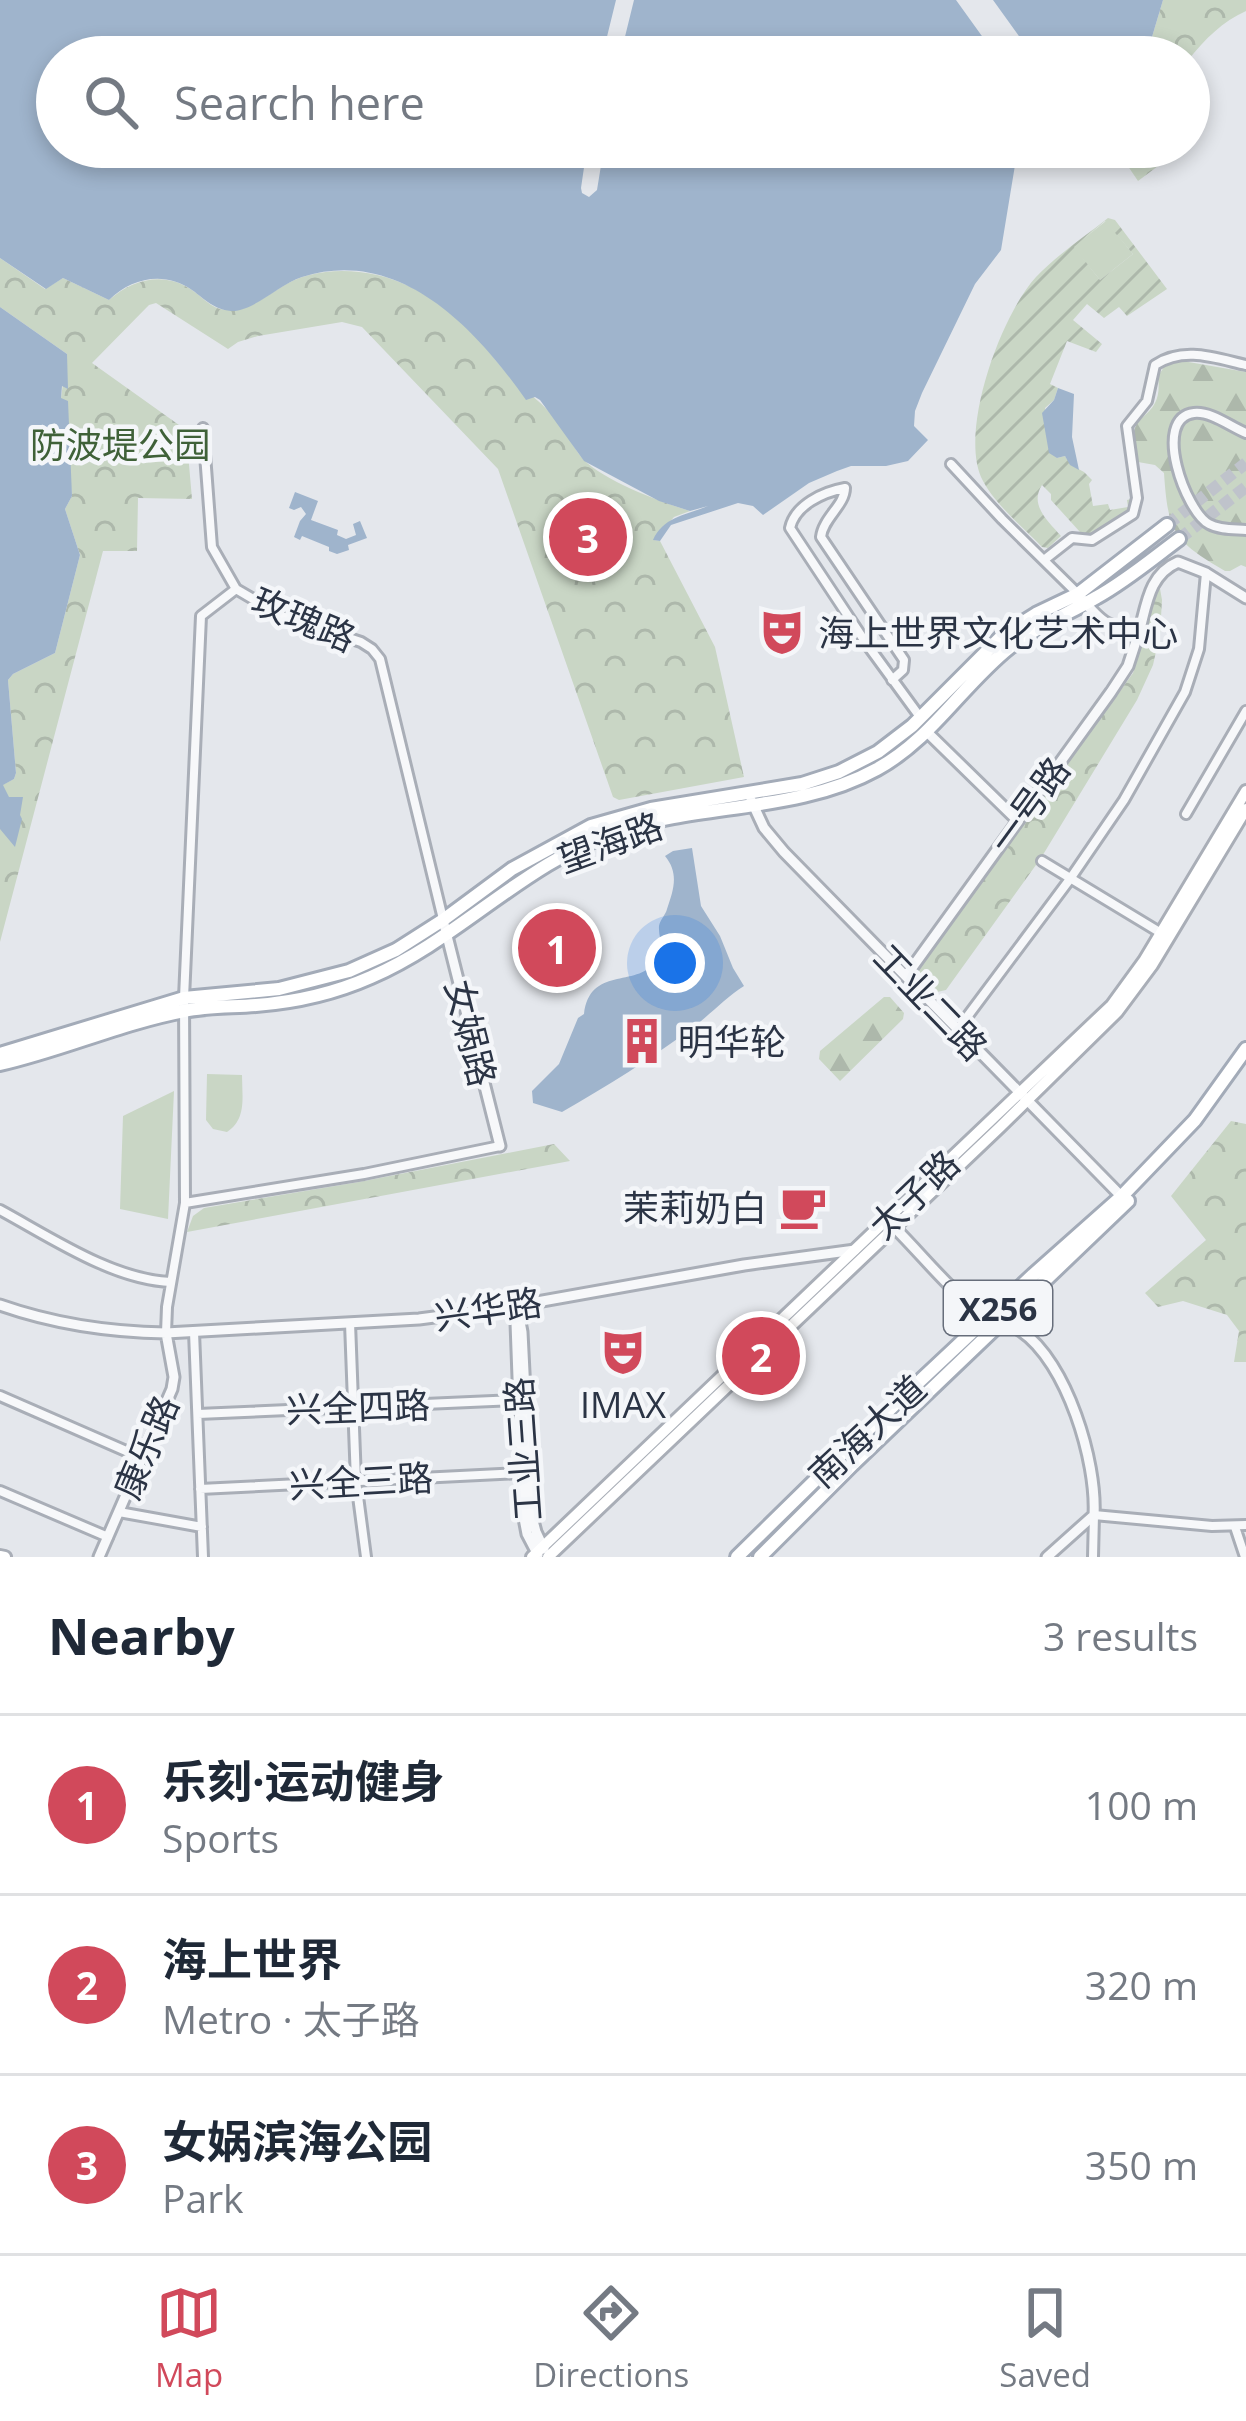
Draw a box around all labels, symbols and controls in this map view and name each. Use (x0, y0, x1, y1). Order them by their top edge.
search box (36, 36, 1210, 168)
icon: search (78, 69, 144, 135)
text: Search here (174, 72, 425, 133)
park label: 防波堤公园 (30, 420, 210, 469)
pin: 3 (549, 492, 627, 582)
street label: 玫瑰路 (245, 575, 363, 663)
theatre icon: 海上世界文化艺术中心 (757, 607, 807, 657)
place label: 海上世界文化艺术中心 (818, 608, 1178, 657)
street label: 一号路 (977, 747, 1081, 863)
street label: 望海路 (551, 801, 669, 883)
pin: 1 (518, 903, 596, 993)
your location (645, 933, 705, 993)
street label: 工业二路 (863, 933, 999, 1071)
street label: 女娲路 (434, 975, 508, 1091)
building icon: 明华轮 (617, 1016, 667, 1066)
place label: 明华轮 (678, 1017, 786, 1066)
street label: 太子路 (858, 1139, 970, 1249)
cafe icon: 茉莉奶白 (778, 1182, 828, 1232)
place label: 茉莉奶白 (623, 1183, 767, 1232)
street label: 兴华路 (431, 1277, 545, 1341)
road number: X256 (944, 1281, 1052, 1335)
pin: 2 (722, 1311, 800, 1401)
theatre icon: IMAX (598, 1327, 648, 1377)
street label: 南海大道 (798, 1364, 936, 1498)
street label: 工业三路 (494, 1375, 552, 1523)
street label: 兴全四路 (285, 1380, 431, 1434)
place label: IMAX (580, 1380, 666, 1429)
street label: 康乐路 (102, 1388, 190, 1506)
street label: 兴全三路 (288, 1453, 434, 1509)
text: Nearby (48, 1600, 235, 1670)
text: 3 results (1043, 1609, 1198, 1662)
text: 乐刻·运动健身 (162, 1750, 445, 1811)
text: 1 (76, 1778, 98, 1831)
text: 100 m (1085, 1778, 1198, 1831)
text: Sports (162, 1811, 279, 1864)
text: 海上世界 (162, 1928, 342, 1989)
text: 2 (76, 1958, 98, 2011)
text: 320 m (1085, 1958, 1198, 2011)
text: Metro · 太子路 (162, 1992, 420, 2045)
text: 女娲滨海公园 (162, 2110, 432, 2171)
text: 3 (76, 2138, 98, 2191)
text: 350 m (1085, 2138, 1198, 2191)
text: Park (162, 2171, 244, 2224)
tab: Map (155, 2280, 223, 2397)
tab: Directions (533, 2280, 689, 2397)
tab: Saved (999, 2280, 1091, 2397)

